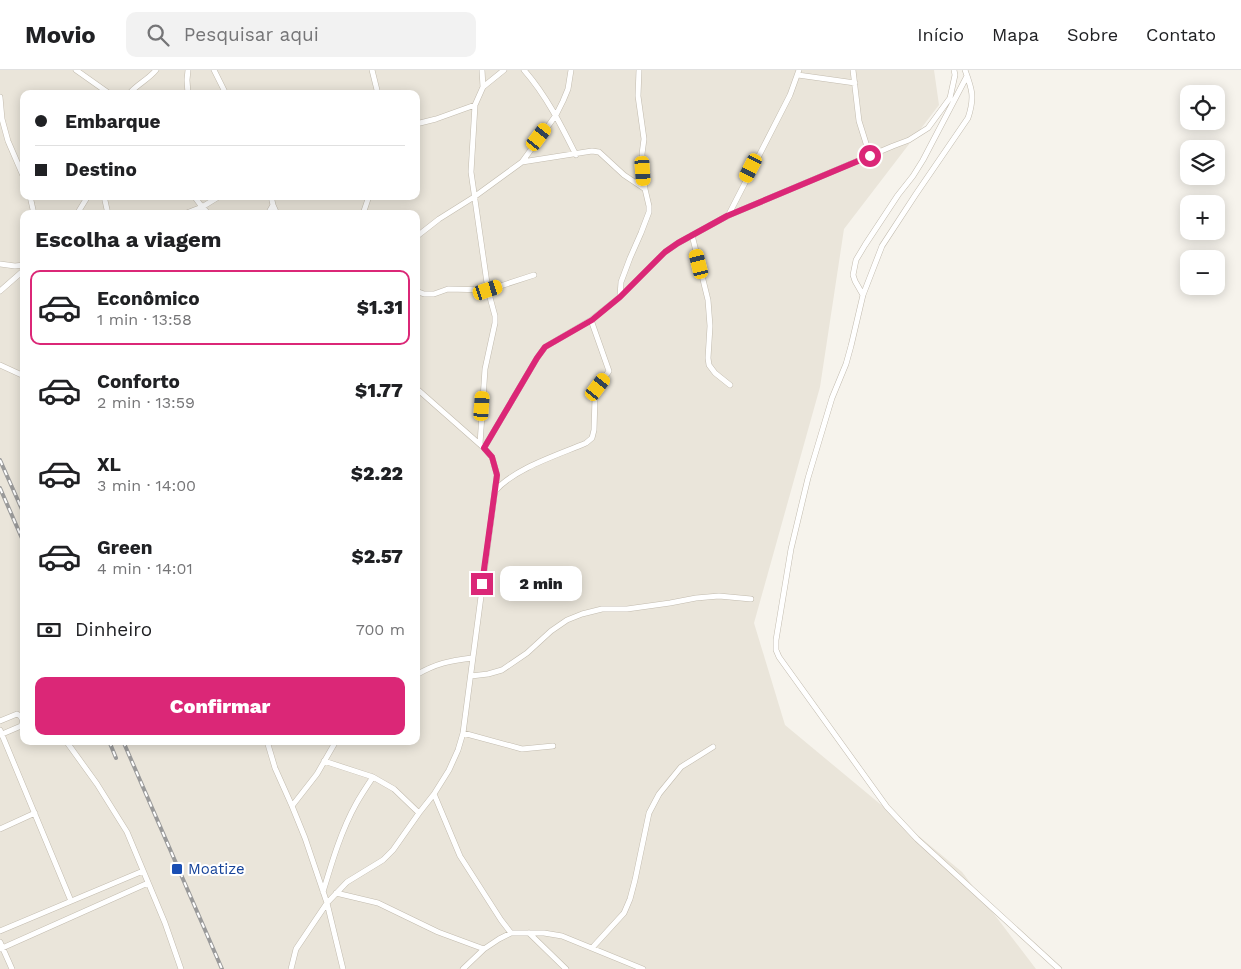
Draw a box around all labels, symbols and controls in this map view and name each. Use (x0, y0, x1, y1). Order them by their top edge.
search box (126, 12, 476, 57)
text: Movio (25, 21, 96, 49)
icon: search (144, 21, 172, 49)
text: Pesquisar aqui (184, 23, 319, 46)
text: Início (917, 24, 964, 45)
text: Mapa (992, 24, 1039, 45)
text: Sobre (1067, 24, 1118, 45)
text: Contato (1146, 24, 1216, 45)
map controls (1180, 85, 1225, 295)
button: locate (1180, 85, 1225, 130)
text: Embarque (65, 110, 160, 133)
car (523, 121, 554, 153)
button: layers (1180, 140, 1225, 185)
route start (859, 145, 881, 167)
car (737, 151, 764, 185)
car (634, 156, 651, 186)
text: Destino (65, 158, 137, 181)
button: + (1180, 195, 1225, 240)
text: Escolha a viagem (35, 227, 222, 252)
car (688, 248, 709, 280)
button: − (1180, 250, 1225, 295)
car (471, 278, 504, 302)
icon: car (37, 285, 82, 330)
text: Econômico (97, 287, 200, 310)
text: $1.31 (357, 296, 403, 319)
text: 1 min · 13:58 (97, 310, 192, 329)
icon: car (37, 368, 82, 413)
text: Conforto (97, 370, 180, 393)
car (582, 371, 613, 403)
text: $1.77 (355, 379, 403, 402)
car (473, 391, 490, 421)
text: 2 min · 13:59 (97, 393, 195, 412)
icon: car (37, 451, 82, 496)
text: XL (97, 453, 121, 476)
text: $2.22 (351, 462, 403, 485)
text: 3 min · 14:00 (97, 476, 196, 495)
icon: car (37, 534, 82, 579)
text: Green (97, 536, 153, 559)
text: $2.57 (351, 545, 403, 568)
text: 4 min · 14:01 (97, 559, 193, 578)
callout: 2 min (500, 566, 582, 602)
route end (471, 573, 493, 595)
text: 2 min (519, 574, 563, 593)
icon: cash (35, 616, 63, 644)
text: Dinheiro (75, 618, 152, 641)
text: 700 m (356, 620, 405, 639)
button: Confirmar (35, 677, 405, 735)
place label: Moatize (188, 860, 245, 878)
marker: Moatize (170, 862, 184, 876)

